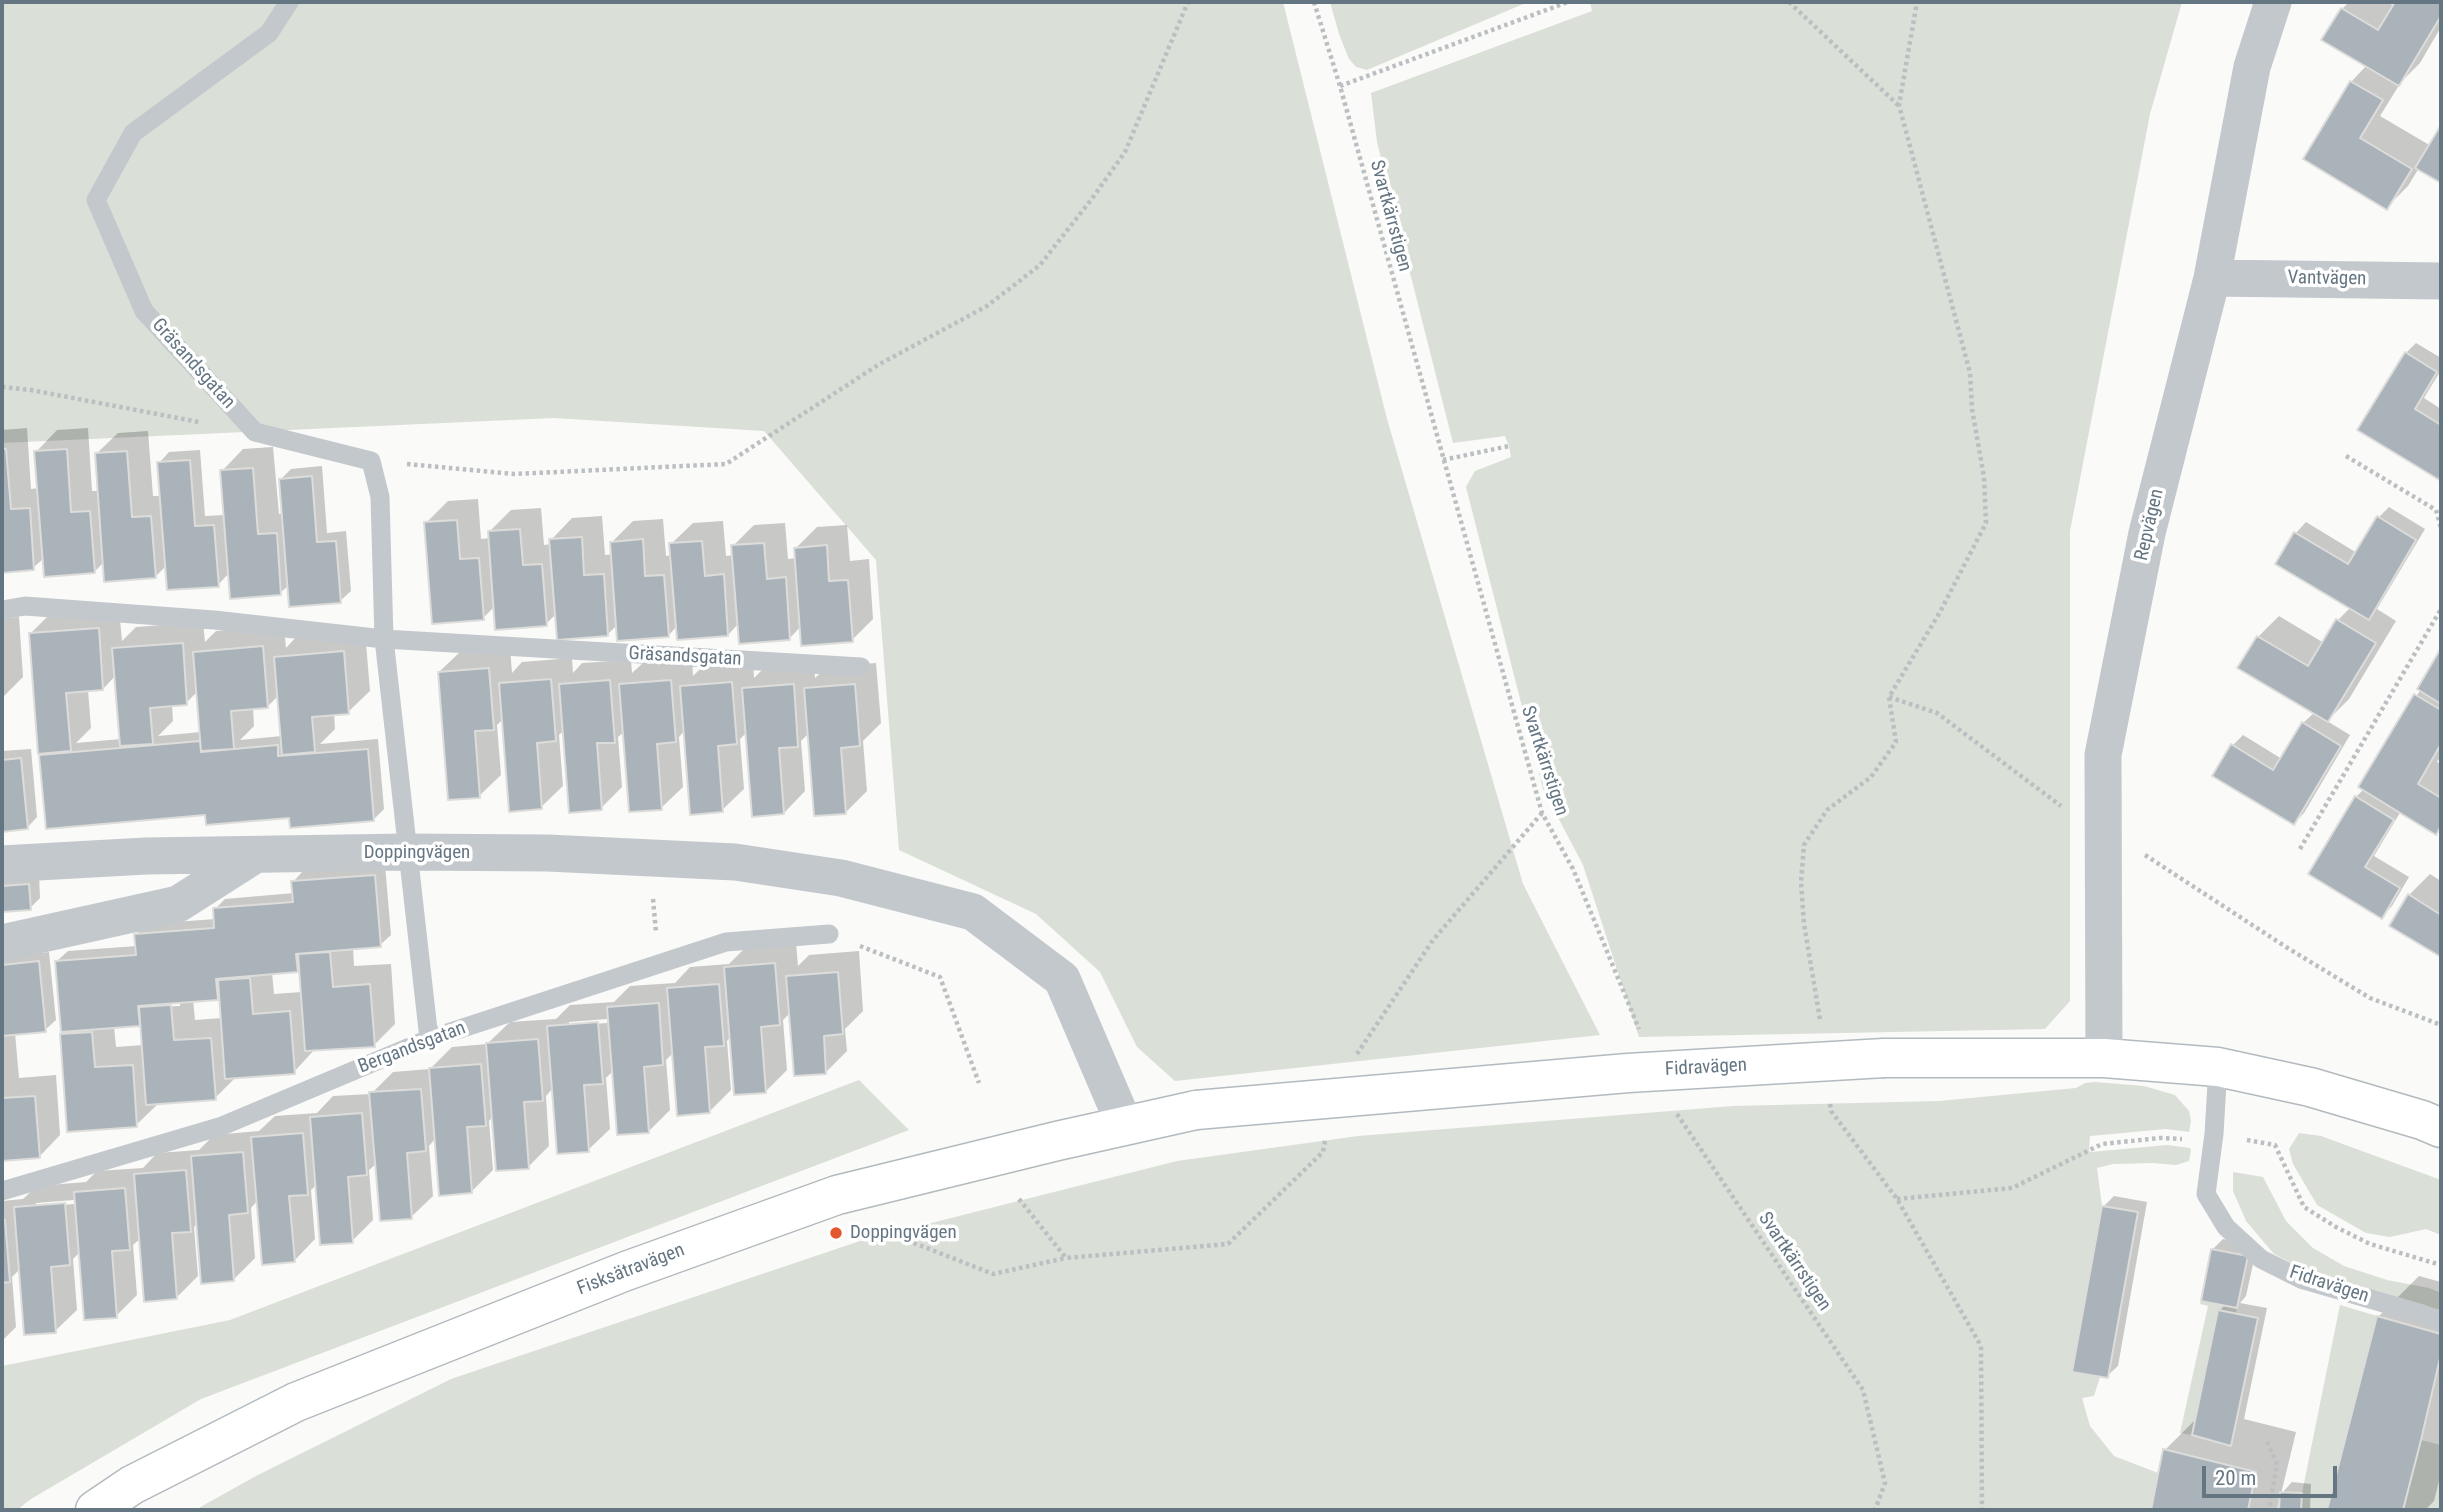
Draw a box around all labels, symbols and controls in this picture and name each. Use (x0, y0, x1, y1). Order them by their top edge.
street label: Svartkärrstigen (1364, 158, 1416, 274)
street label: Vantvägen (2287, 267, 2367, 291)
street label: Gräsandsgatan (147, 314, 239, 414)
street label: Repvägen (2131, 487, 2169, 563)
street label: Gräsandsgatan (628, 643, 742, 671)
street label: Svartkärrstigen (1516, 703, 1572, 819)
street label: Doppingvägen (364, 842, 470, 864)
street label: Bergandsgatan (355, 1017, 469, 1079)
street label: Fidravägen (1665, 1054, 1747, 1082)
street label: Svartkärrstigen (1753, 1208, 1835, 1316)
place label: Doppingvägen (850, 1222, 957, 1244)
marker: Doppingvägen (828, 1225, 844, 1241)
street label: Fisksätravägen (574, 1239, 688, 1301)
street label: Fidravägen (2287, 1262, 2371, 1308)
scale bar (2205, 1452, 2340, 1496)
text: 20 m (2215, 1466, 2256, 1490)

